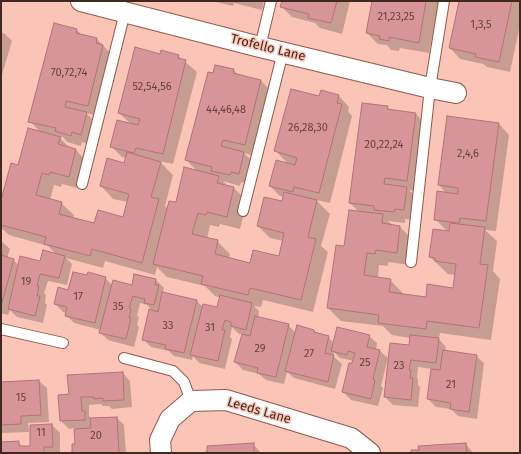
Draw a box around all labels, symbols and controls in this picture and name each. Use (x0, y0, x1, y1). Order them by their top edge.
house number: 21,23,25 (377, 10, 415, 24)
house number: 1,3,5 (470, 18, 492, 32)
street label: Trofello Lane (229, 31, 307, 65)
house number: 70,72,74 (51, 66, 87, 80)
house number: 52,54,56 (132, 80, 172, 94)
house number: 44,46,48 (206, 103, 246, 117)
house number: 26,28,30 (288, 121, 328, 135)
house number: 20,22,24 (365, 138, 403, 152)
house number: 2,4,6 (457, 147, 479, 161)
house number: 19 (21, 275, 31, 289)
house number: 17 (73, 290, 83, 304)
house number: 35 (113, 300, 123, 314)
house number: 33 (163, 319, 173, 333)
house number: 31 (205, 321, 215, 335)
house number: 29 (254, 342, 266, 356)
house number: 27 (304, 347, 314, 361)
house number: 25 (360, 356, 370, 370)
house number: 23 (394, 359, 404, 373)
house number: 21 (446, 378, 456, 392)
house number: 15 (16, 391, 26, 405)
street label: Leeds Lane (225, 394, 293, 428)
house number: 11 (36, 426, 46, 440)
house number: 20 (90, 429, 102, 443)

